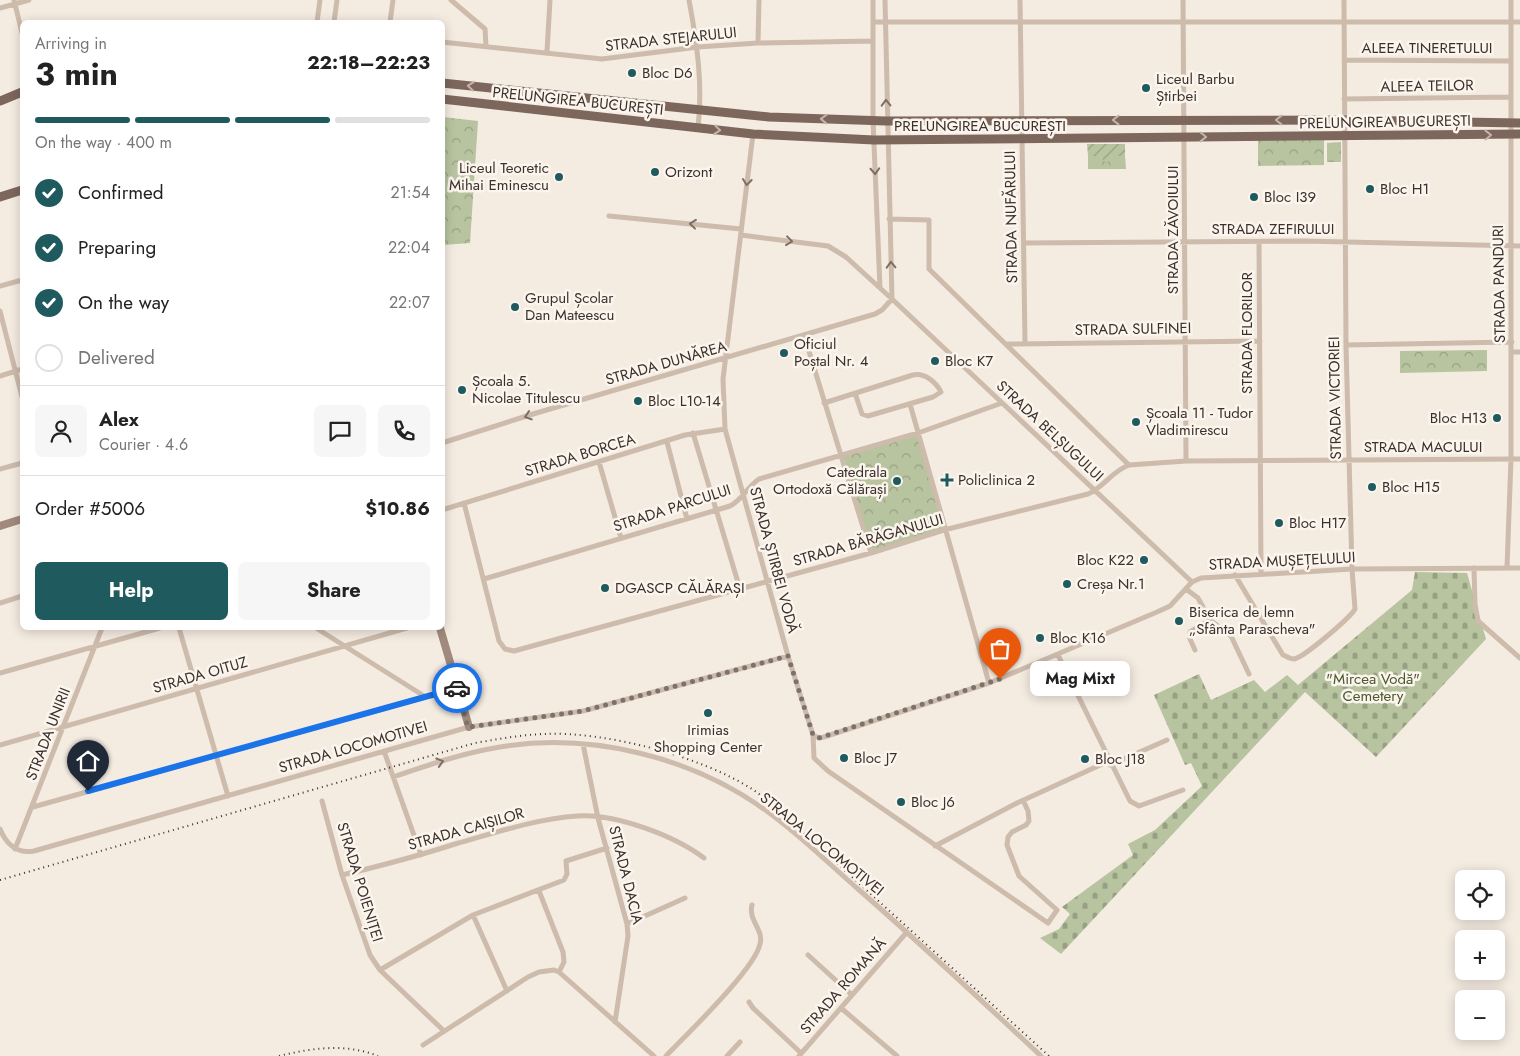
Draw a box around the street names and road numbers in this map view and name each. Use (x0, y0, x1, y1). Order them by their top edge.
street label: STRADA STEJARULUI (604, 21, 738, 57)
street label: ALEEA TINERETULUI (1362, 37, 1492, 59)
street label: ALEEA TEILOR (1380, 74, 1474, 98)
street label: PRELUNGIREA BUCUREȘTI (491, 81, 665, 121)
street label: PRELUNGIREA BUCUREȘTI (1299, 110, 1471, 134)
street label: PRELUNGIREA BUCUREȘTI (894, 115, 1066, 137)
street label: STRADA NUFĂRULUI (999, 151, 1023, 283)
street label: STRADA ZĂVOIULUI (1162, 166, 1184, 294)
street label: STRADA ZEFIRULUI (1212, 218, 1334, 240)
street label: STRADA PANDURI (1487, 225, 1511, 343)
street label: STRADA FLORILOR (1236, 271, 1258, 394)
street label: STRADA SULFINEI (1074, 317, 1192, 341)
street label: STRADA DUNĂREA (603, 335, 729, 391)
street label: STRADA VICTORIEI (1323, 336, 1347, 460)
street label: STRADA BELȘUGULUI (991, 375, 1109, 487)
street label: STRADA BORCEA (522, 428, 638, 482)
street label: STRADA MACULUI (1364, 436, 1482, 458)
street label: STRADA PARCULUI (610, 479, 734, 537)
street label: STRADA ȘTIRBEI VODĂ (744, 484, 804, 636)
street label: STRADA BĂRĂGANULUI (790, 508, 946, 572)
street label: STRADA MUȘEȚELULUI (1208, 546, 1356, 576)
street label: STRADA OITUZ (150, 651, 250, 699)
street label: STRADA UNIRII (20, 684, 76, 784)
street label: STRADA LOCOMOTIVEI (276, 715, 430, 779)
street label: STRADA LOCOMOTIVEI (755, 787, 889, 901)
street label: STRADA CAIȘILOR (405, 802, 527, 856)
street label: STRADA POIENIȚEI (331, 820, 389, 944)
street label: STRADA DACIA (603, 823, 649, 927)
street label: STRADA ROMANĂ (795, 933, 891, 1039)

